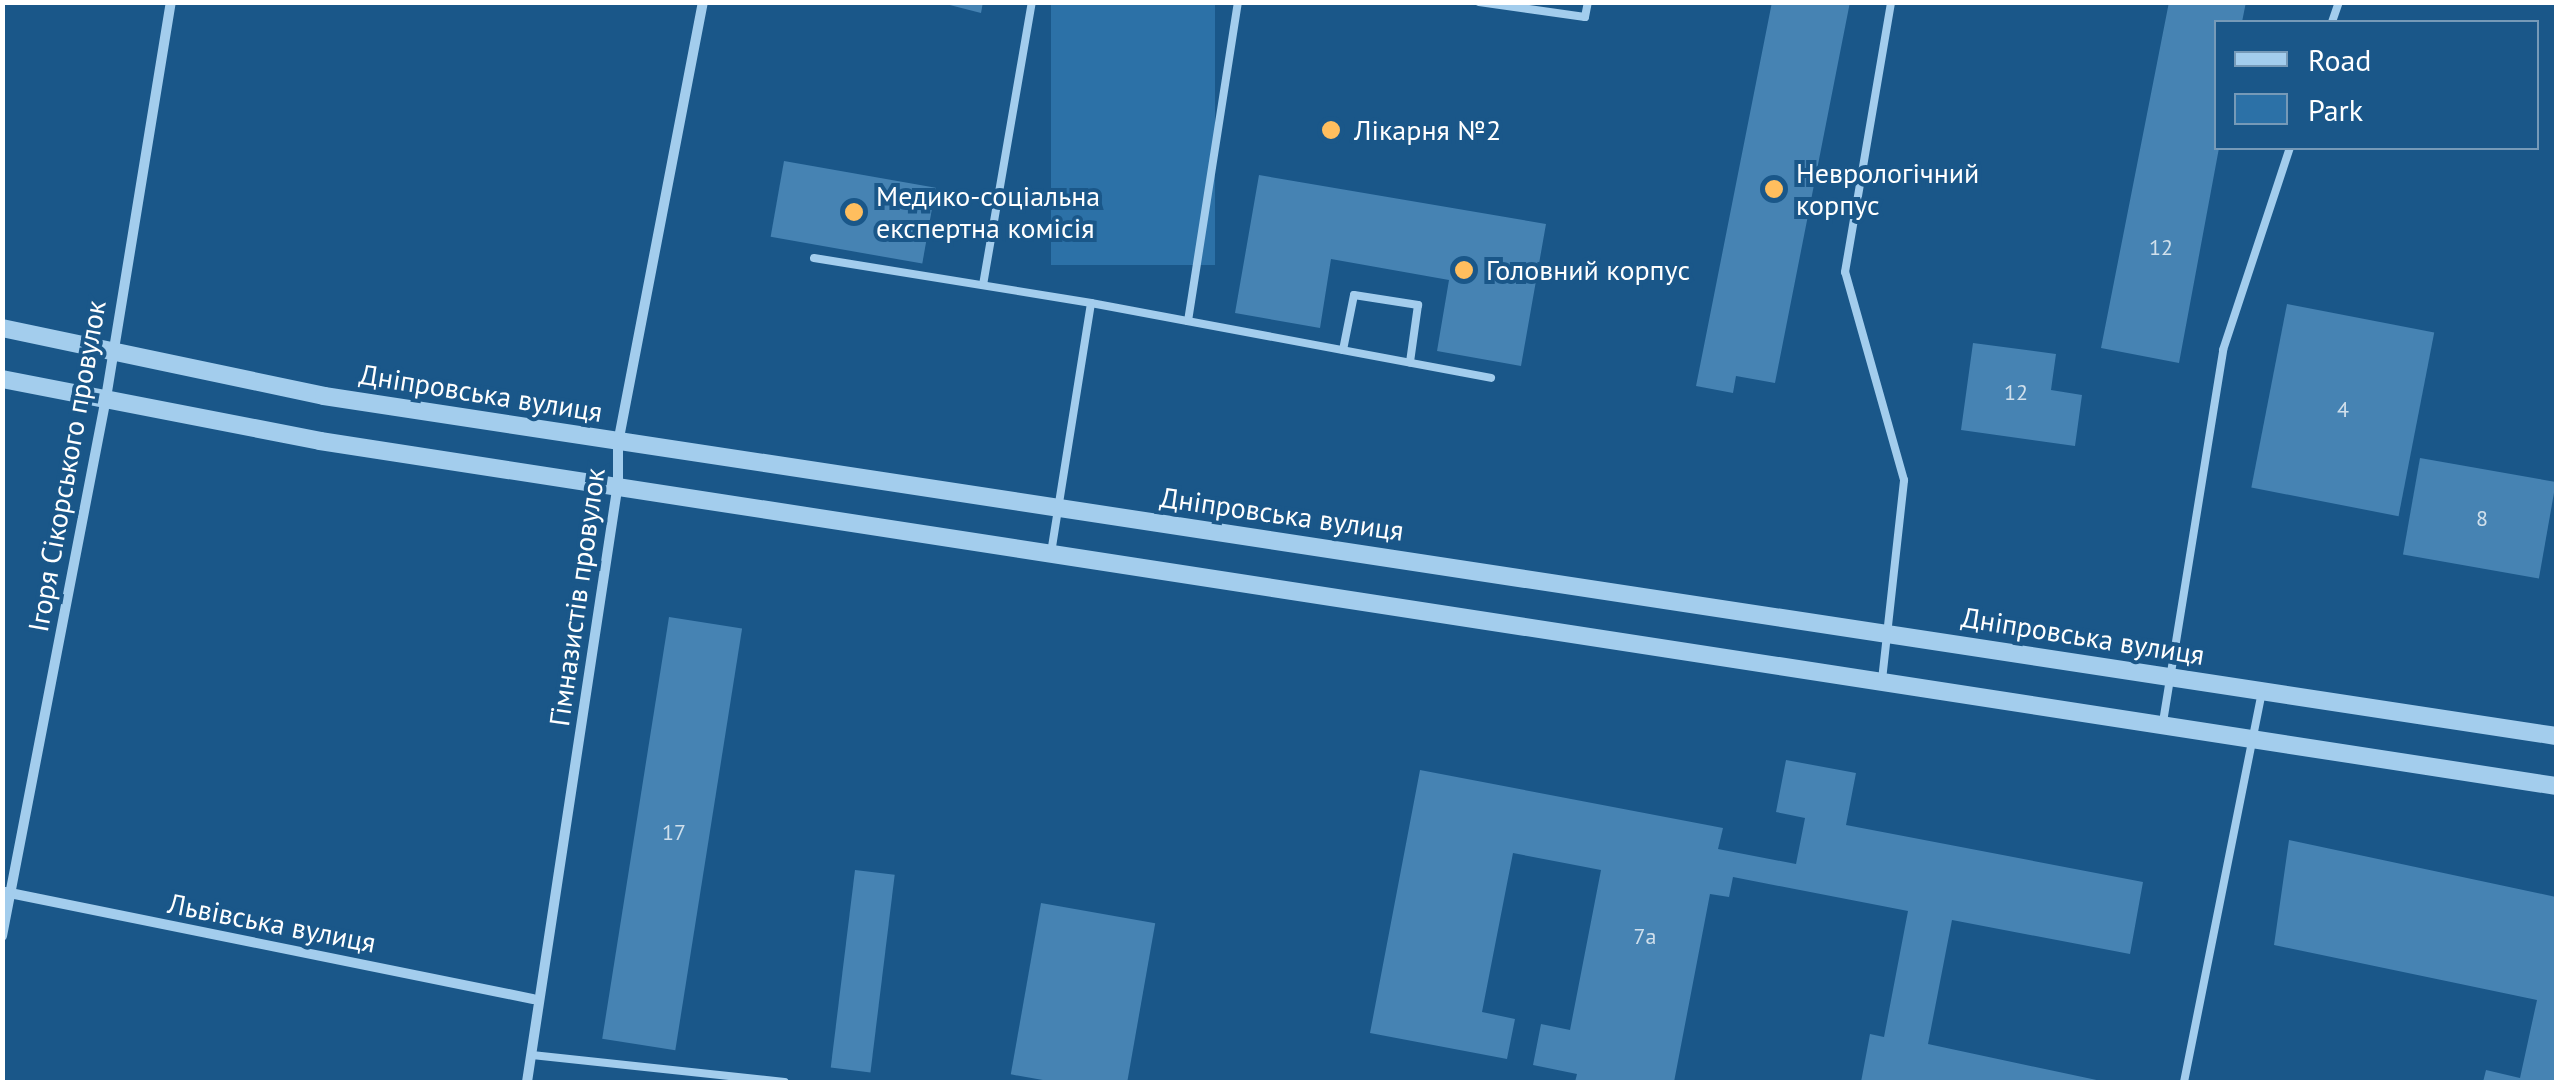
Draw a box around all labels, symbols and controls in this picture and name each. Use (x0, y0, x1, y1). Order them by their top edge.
legend (2214, 20, 2539, 150)
text: Road (2308, 40, 2372, 79)
text: Park (2308, 90, 2363, 129)
place label: Лікарня №2 (1354, 113, 1501, 147)
marker: Лікарня №2 (1318, 117, 1344, 143)
place label: Неврологічний корпус (1796, 156, 1979, 222)
marker: Неврологічний корпус (1761, 176, 1787, 202)
place label: Медико-соціальна експертна комісія (876, 179, 1100, 245)
marker: Медико-соціальна експертна комісія (841, 199, 867, 225)
house number: 12 (2149, 235, 2173, 261)
place label: Головний корпус (1486, 253, 1690, 287)
marker: Головний корпус (1451, 257, 1477, 283)
street label: Ігоря Сікорського провулок (21, 298, 113, 634)
street label: Дніпровська вулиця (357, 357, 605, 429)
house number: 12 (2004, 380, 2028, 406)
house number: 4 (2337, 397, 2349, 423)
street label: Гімназистів провулок (542, 466, 612, 728)
street label: Дніпровська вулиця (1158, 480, 1406, 548)
house number: 8 (2476, 506, 2488, 532)
street label: Дніпровська вулиця (1959, 600, 2207, 672)
house number: 17 (662, 820, 686, 846)
street label: Львівська вулиця (165, 886, 379, 960)
house number: 7а (1634, 924, 1656, 950)

